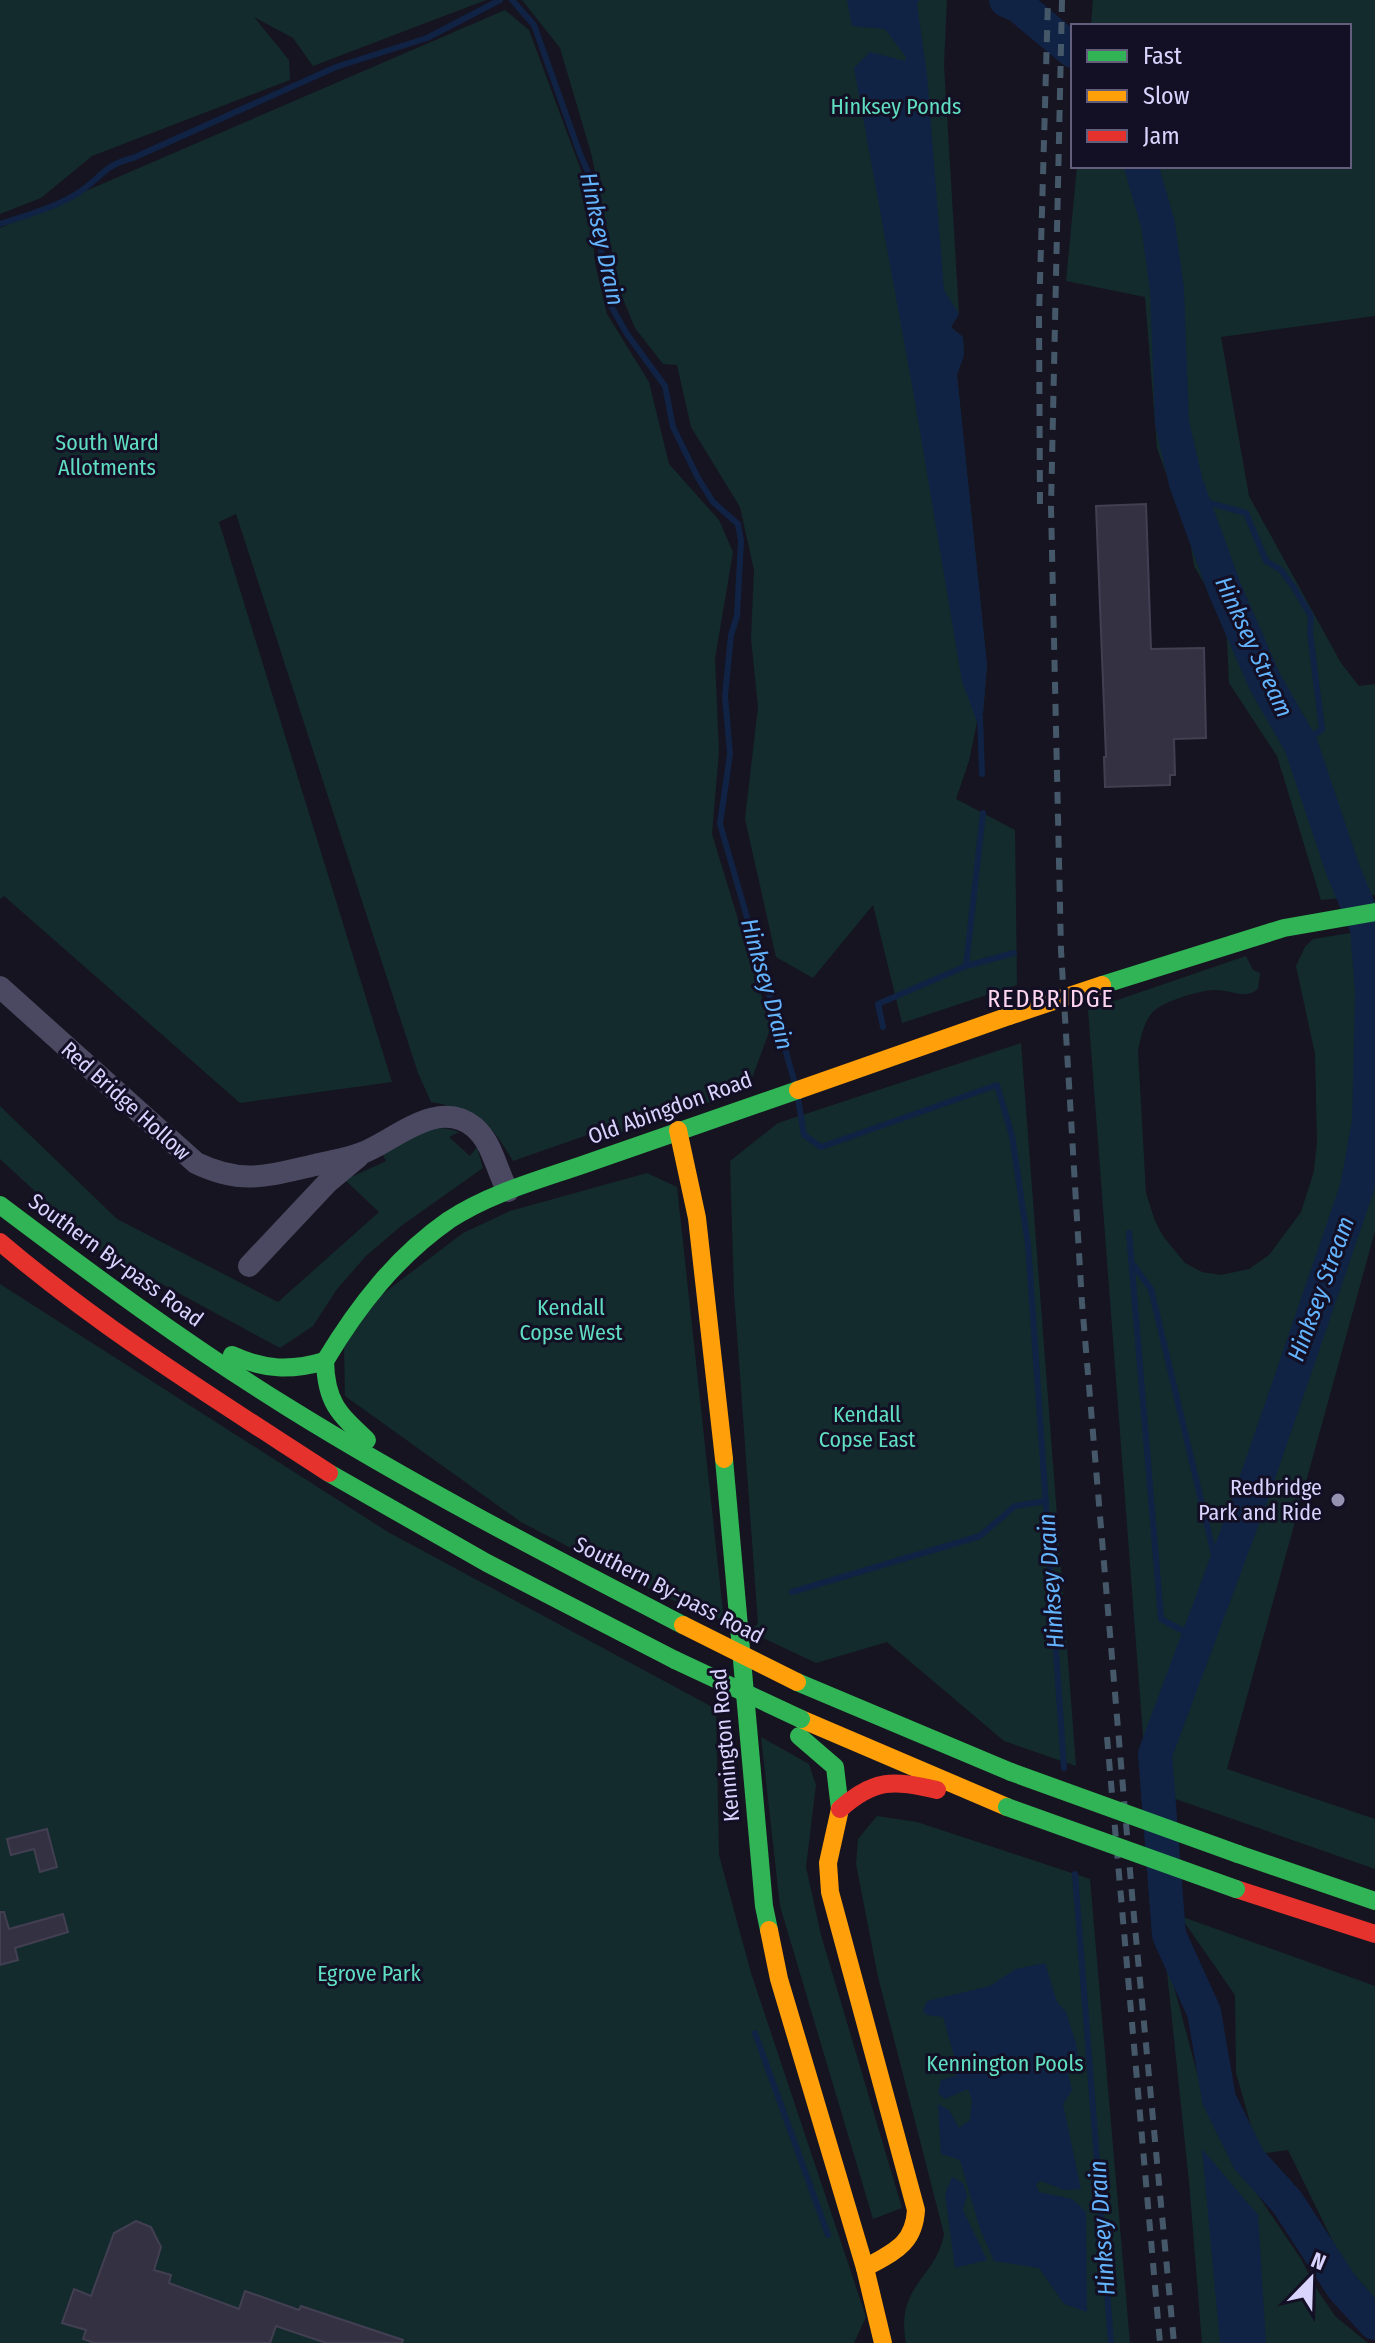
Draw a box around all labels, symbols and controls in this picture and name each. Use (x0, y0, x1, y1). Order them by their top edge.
legend (1071, 24, 1351, 168)
text: Fast (1143, 42, 1182, 70)
text: Slow (1143, 82, 1190, 110)
park label: Hinksey Ponds (831, 93, 961, 120)
text: Jam (1143, 122, 1180, 150)
water label: Hinksey Drain (574, 170, 630, 308)
park label: South Ward Allotments (55, 429, 159, 481)
water label: Hinksey Stream (1209, 572, 1299, 722)
water label: Hinksey Drain (735, 915, 799, 1053)
district label: REDBRIDGE (987, 985, 1115, 1013)
street label: Red Bridge Hollow (56, 1036, 196, 1166)
street label: Old Abingdon Road (584, 1066, 756, 1150)
street label: Southern By-pass Road (23, 1188, 209, 1332)
water label: Hinksey Stream (1282, 1213, 1360, 1365)
park label: Kendall Copse West (519, 1294, 623, 1346)
park label: Kendall Copse East (819, 1401, 916, 1453)
place label: Redbridge Park and Ride (1198, 1474, 1322, 1526)
marker: Redbridge Park and Ride (1329, 1491, 1347, 1509)
water label: Hinksey Drain (1032, 1513, 1070, 1649)
street label: Southern By-pass Road (570, 1530, 768, 1650)
street label: Kennington Road (705, 1667, 745, 1823)
park label: Egrove Park (317, 1960, 422, 1987)
park label: Kennington Pools (926, 2050, 1084, 2077)
water label: Hinksey Drain (1083, 2160, 1121, 2296)
north arrow (1271, 2239, 1351, 2319)
text: N (1307, 2246, 1330, 2276)

